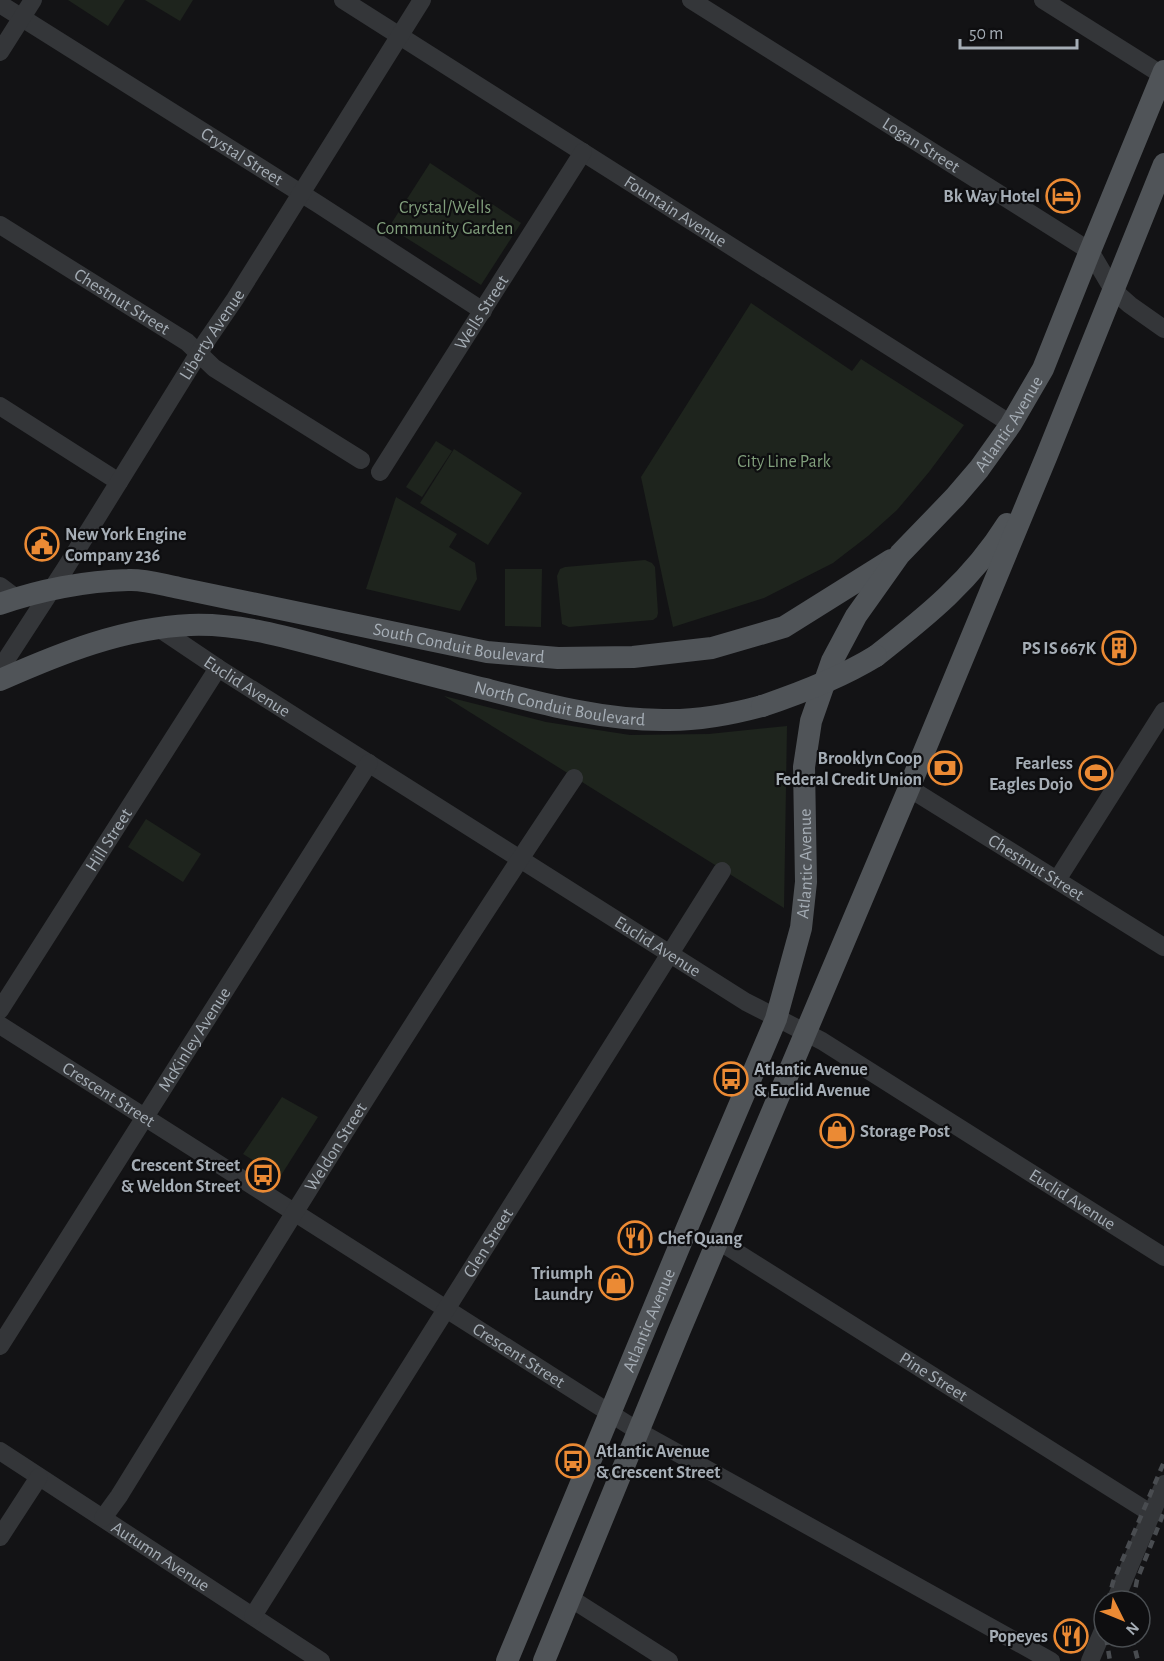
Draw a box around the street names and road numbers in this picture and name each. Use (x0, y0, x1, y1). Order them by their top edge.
street label: Logan Street (879, 115, 963, 177)
street label: Crystal Street (197, 125, 286, 190)
street label: Fountain Avenue (621, 173, 730, 251)
street label: Chestnut Street (71, 266, 173, 339)
street label: Wells Street (452, 272, 512, 353)
street label: Liberty Avenue (177, 287, 249, 383)
street label: Atlantic Avenue (972, 373, 1047, 476)
street label: South Conduit Boulevard (371, 621, 545, 667)
street label: Euclid Avenue (200, 653, 293, 721)
street label: North Conduit Boulevard (472, 679, 646, 730)
street label: Hill Street (83, 805, 136, 875)
street label: Atlantic Avenue (794, 808, 816, 920)
street label: Chestnut Street (985, 832, 1087, 905)
street label: Euclid Avenue (611, 913, 704, 981)
street label: McKinley Avenue (155, 984, 235, 1095)
street label: Crescent Street (59, 1059, 158, 1131)
street label: Weldon Street (302, 1100, 371, 1195)
street label: Euclid Avenue (1026, 1166, 1118, 1234)
street label: Glen Street (460, 1205, 517, 1281)
street label: Atlantic Avenue (620, 1266, 679, 1375)
street label: Crescent Street (469, 1320, 568, 1392)
street label: Pine Street (896, 1349, 971, 1405)
street label: Autumn Avenue (108, 1518, 212, 1595)

